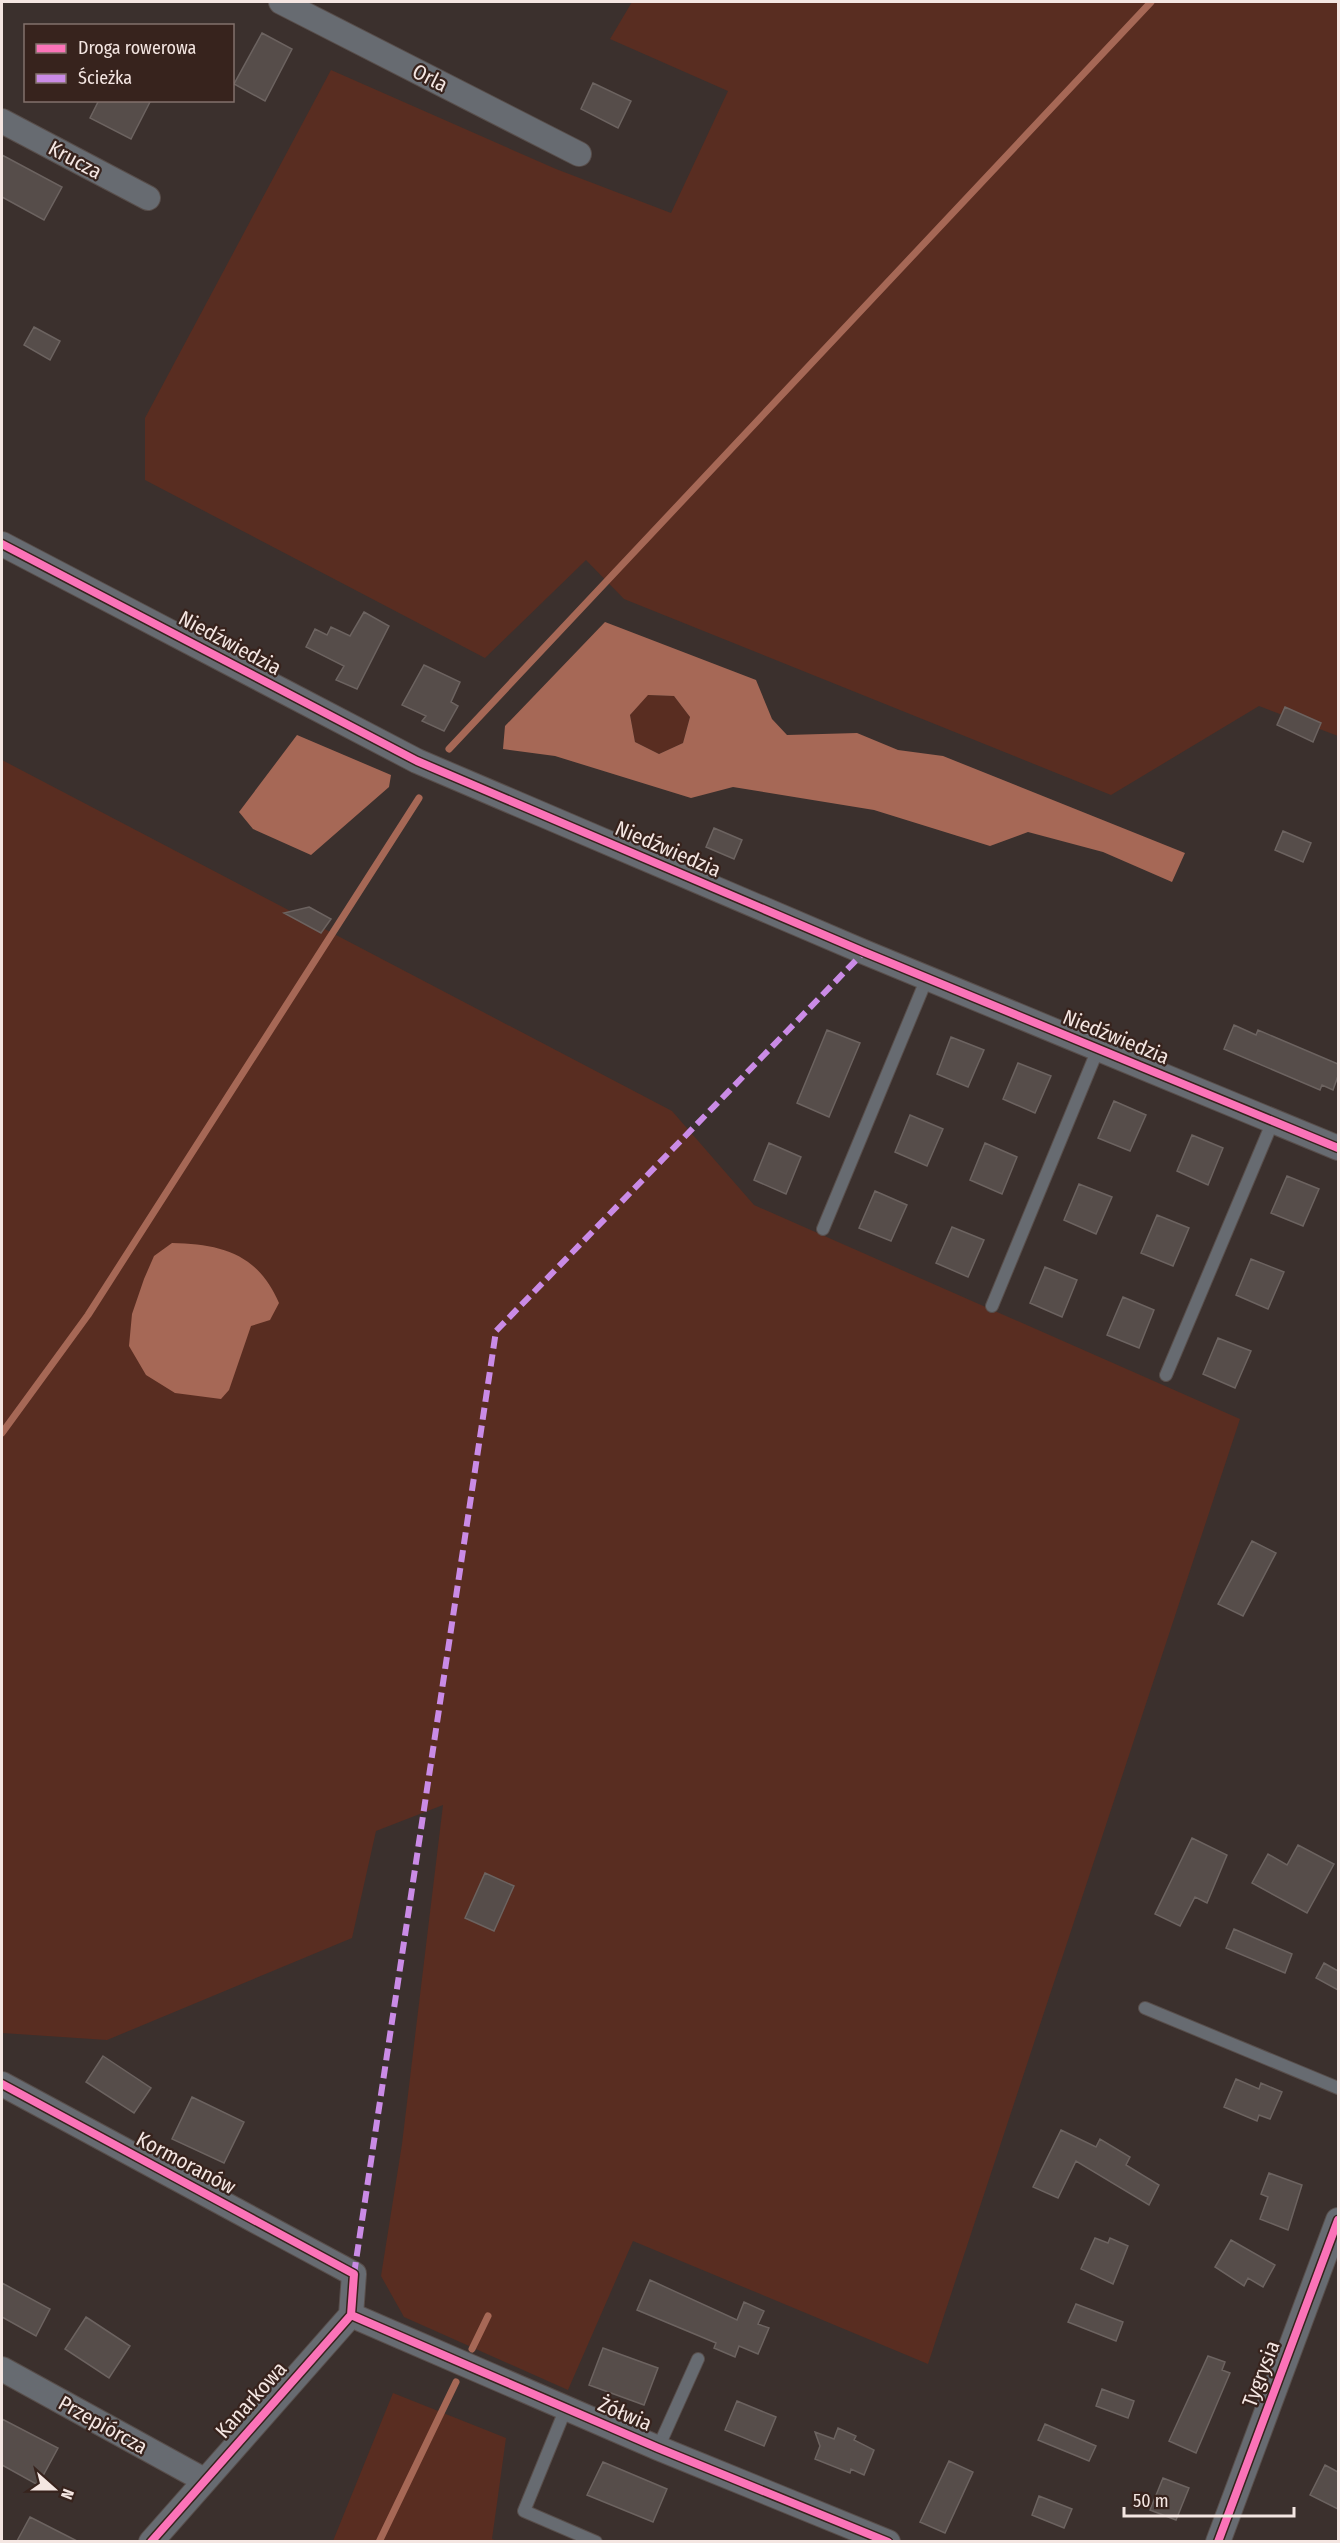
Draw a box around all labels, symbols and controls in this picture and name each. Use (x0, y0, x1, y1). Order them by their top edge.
legend (24, 24, 234, 102)
text: Droga rowerowa (78, 37, 197, 59)
street label: Orla (408, 58, 452, 98)
text: Ścieżka (78, 67, 132, 89)
street label: Krucza (44, 135, 106, 185)
street label: Niedźwiedzia (174, 605, 286, 681)
street label: Niedźwiedzia (611, 815, 725, 883)
street label: Niedźwiedzia (1059, 1004, 1173, 1070)
street label: Kormoranów (132, 2126, 241, 2200)
street label: Tygrysia (1236, 2337, 1286, 2411)
street label: Kanarkowa (210, 2356, 292, 2444)
street label: Przepiórcza (54, 2390, 152, 2460)
street label: Żółwia (594, 2391, 656, 2437)
north arrow (24, 2459, 84, 2519)
scale bar (1124, 2480, 1294, 2518)
text: N (57, 2486, 78, 2502)
text: 50 m (1133, 2490, 1169, 2512)

